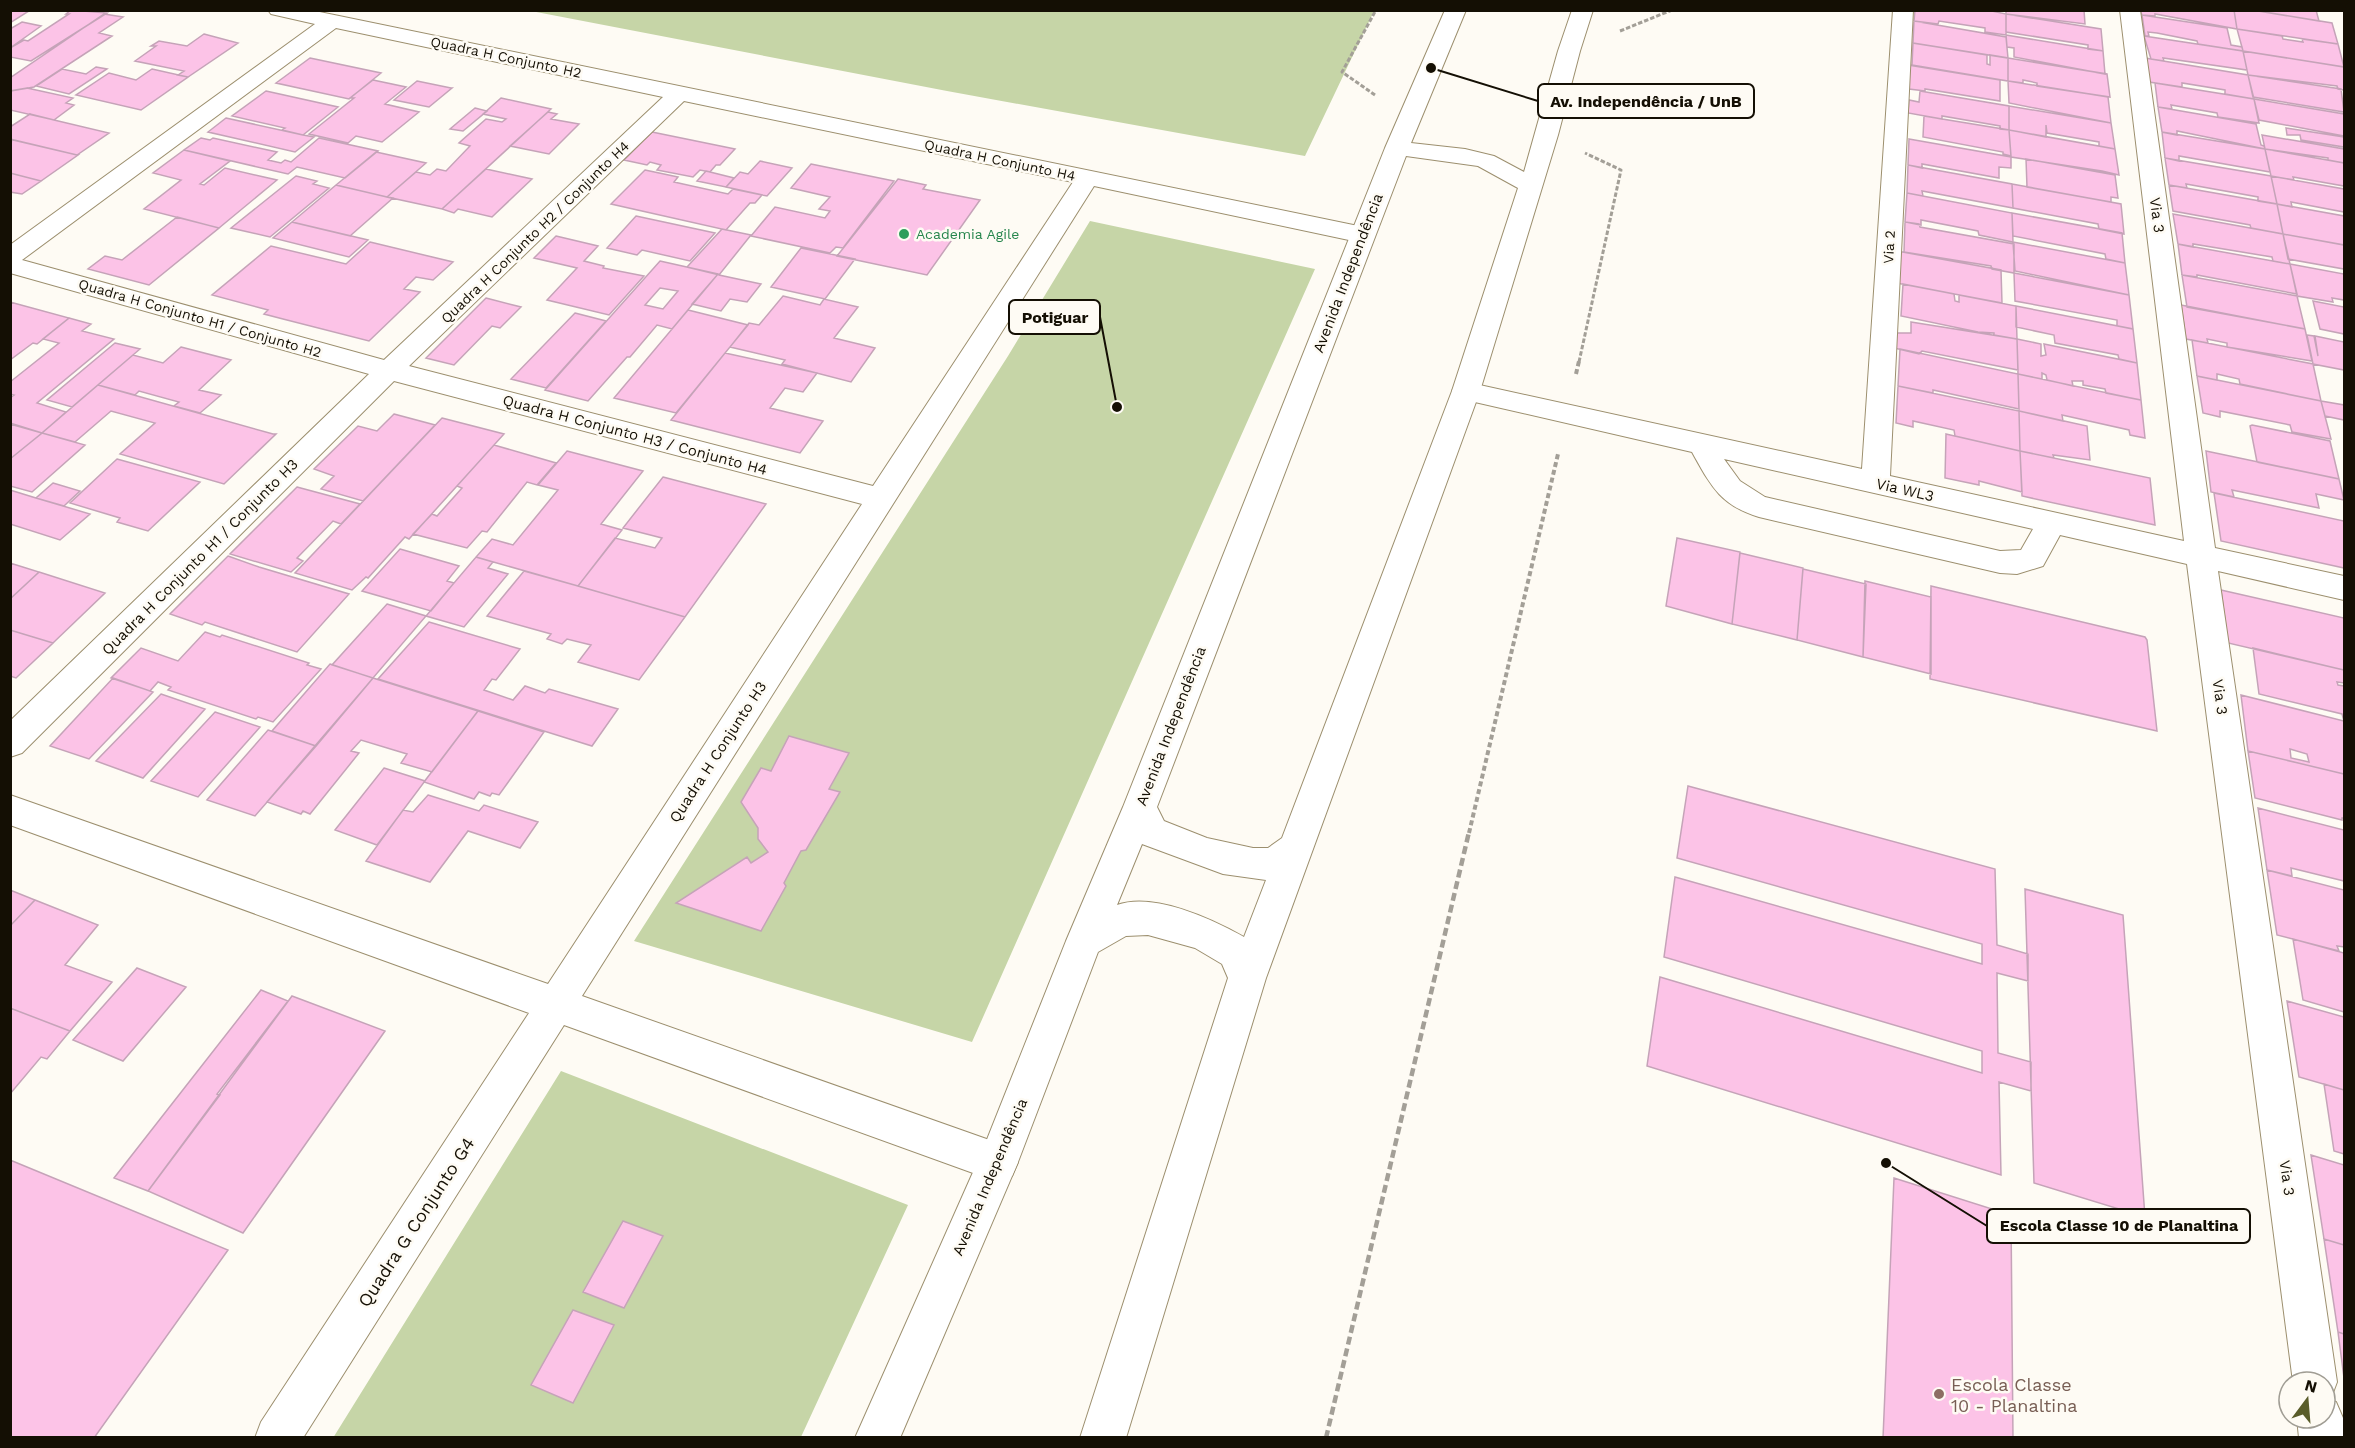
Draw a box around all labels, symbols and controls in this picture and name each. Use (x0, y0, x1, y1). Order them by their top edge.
street label: Quadra H Conjunto H2 (429, 33, 583, 81)
callout: Av. Independência / UnB (1538, 84, 1754, 118)
text: Av. Independência / UnB (1550, 92, 1742, 111)
street label: Quadra H Conjunto H4 (923, 136, 1077, 184)
street label: Quadra H Conjunto H2 / Conjunto H4 (438, 138, 632, 326)
street label: Avenida Independência (1309, 190, 1387, 355)
street label: Via 3 (2146, 196, 2168, 234)
place label: Academia Agile (916, 226, 1019, 242)
marker: Academia Agile (897, 227, 911, 241)
street label: Via 2 (1880, 230, 1898, 264)
street label: Quadra H Conjunto H1 / Conjunto H2 (77, 276, 323, 360)
callout: Potiguar (1009, 300, 1100, 334)
text: Potiguar (1022, 308, 1088, 327)
street label: Quadra H Conjunto H3 / Conjunto H4 (501, 391, 769, 479)
street label: Quadra H Conjunto H1 / Conjunto H3 (98, 455, 302, 659)
street label: Via WL3 (1874, 475, 1936, 505)
street label: Avenida Independência (1132, 643, 1210, 808)
street label: Quadra H Conjunto H3 (666, 678, 770, 826)
street label: Via 3 (2209, 678, 2231, 716)
street label: Avenida Independência (949, 1095, 1032, 1258)
street label: Quadra G Conjunto G4 (353, 1133, 479, 1311)
street label: Via 3 (2276, 1159, 2298, 1197)
callout: Escola Classe 10 de Planaltina (1987, 1209, 2250, 1243)
text: Escola Classe 10 de Planaltina (2000, 1216, 2239, 1235)
north arrow (2277, 1370, 2337, 1430)
place label: Escola Classe 10 - Planaltina (1951, 1374, 2078, 1416)
text: N (2303, 1375, 2319, 1397)
marker: Escola Classe 10 - Planaltina (1932, 1387, 1946, 1401)

